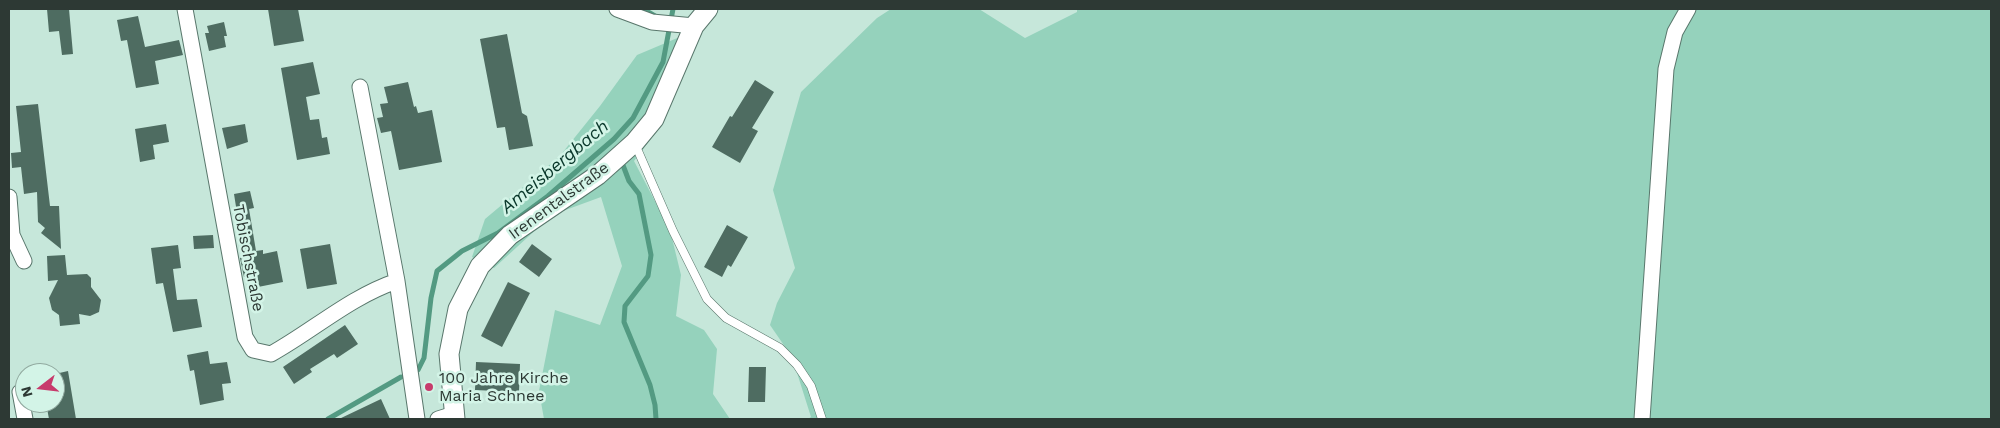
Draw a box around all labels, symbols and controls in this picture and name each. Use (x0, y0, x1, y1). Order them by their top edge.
water label: Ameisbergbach (497, 116, 613, 218)
street label: Irenentalstraße (505, 158, 613, 244)
street label: Tobischstraße (228, 203, 268, 313)
north arrow (15, 363, 65, 413)
place label: 100 Jahre Kirche Maria Schnee (439, 368, 568, 406)
marker: 100 Jahre Kirche Maria Schnee (423, 381, 435, 393)
text: N (17, 385, 36, 399)

